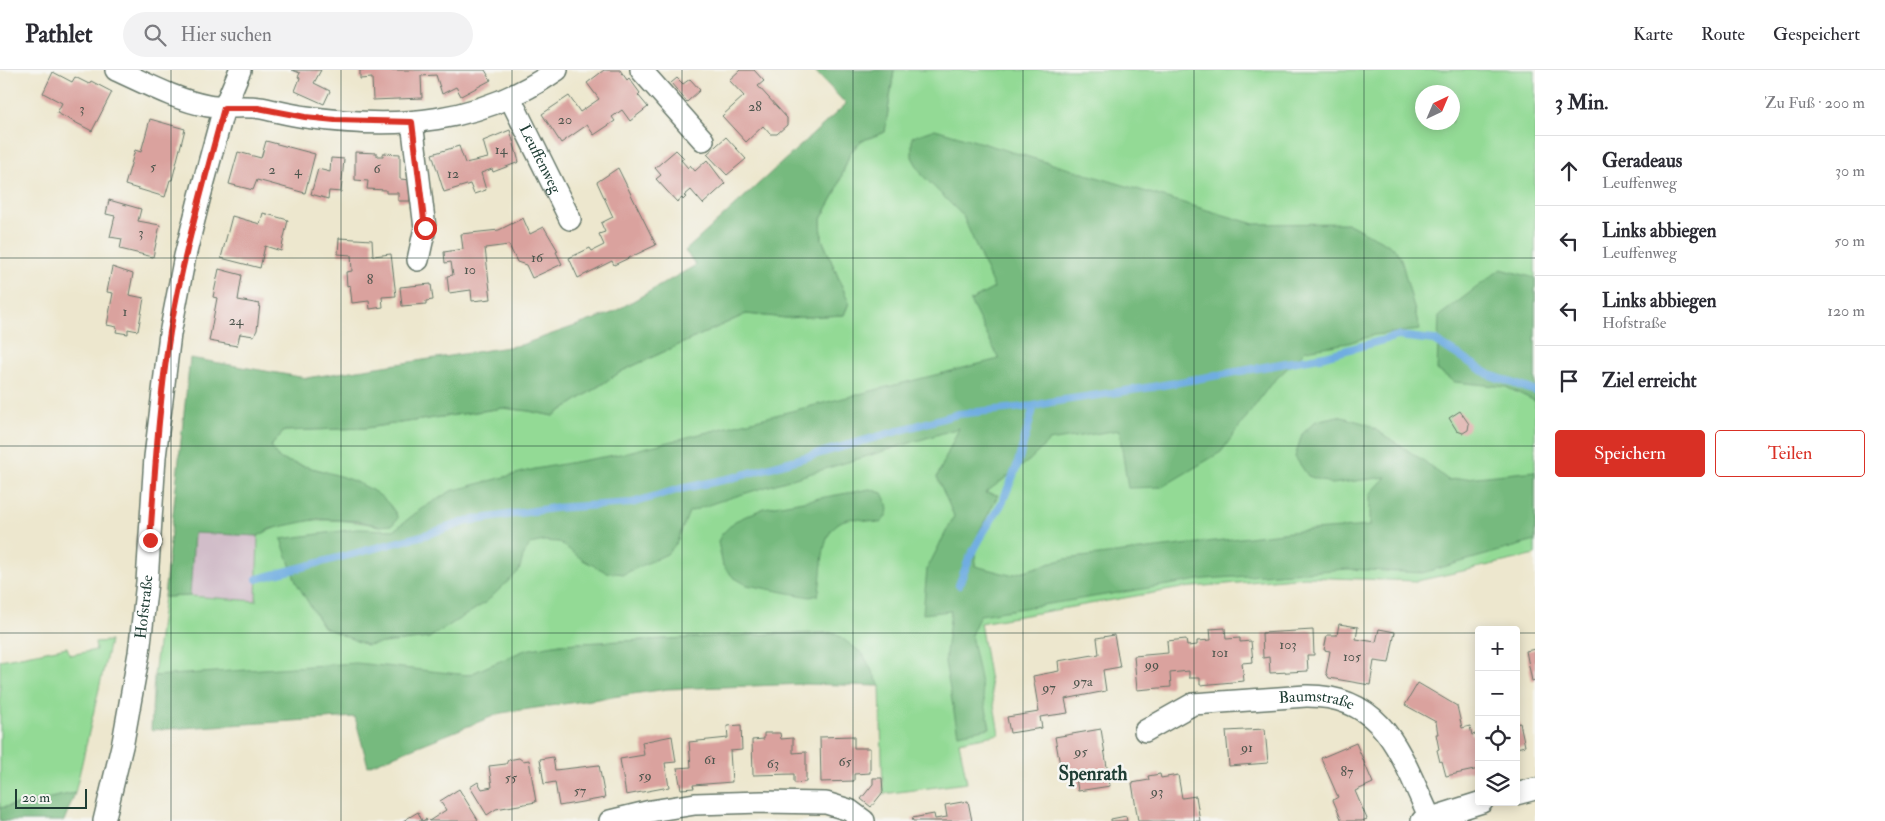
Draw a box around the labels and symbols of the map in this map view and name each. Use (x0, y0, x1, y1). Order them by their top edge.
north arrow (1415, 85, 1460, 130)
house number: 28 (748, 98, 762, 115)
house number: 3 (79, 100, 85, 117)
house number: 20 (558, 111, 572, 128)
street label: Leuffenweg (515, 121, 566, 198)
house number: 14 (495, 141, 509, 158)
house number: 5 (150, 158, 157, 175)
house number: 6 (373, 160, 381, 177)
house number: 2 (268, 161, 276, 178)
house number: 4 (294, 162, 303, 179)
house number: 12 (447, 165, 459, 182)
route start (414, 217, 437, 240)
house number: 3 (138, 224, 144, 241)
house number: 16 (531, 249, 544, 266)
house number: 10 (464, 261, 476, 278)
house number: 8 (367, 271, 374, 288)
house number: 1 (123, 303, 128, 320)
house number: 24 (229, 312, 245, 329)
route end (139, 529, 162, 552)
street label: Hofstraße (131, 574, 157, 640)
house number: 103 (1279, 636, 1297, 653)
house number: 101 (1211, 644, 1229, 661)
house number: 105 (1343, 648, 1362, 665)
house number: 99 (1144, 656, 1159, 673)
house number: 97a (1072, 673, 1093, 690)
house number: 97 (1041, 679, 1056, 696)
street label: Baumstraße (1278, 686, 1358, 715)
house number: 91 (1240, 739, 1253, 756)
house number: 95 (1073, 743, 1089, 760)
house number: 61 (704, 751, 716, 768)
house number: 65 (838, 753, 852, 770)
house number: 63 (767, 755, 779, 772)
district label: Spenrath (1059, 762, 1127, 787)
house number: 87 (1341, 763, 1354, 780)
house number: 59 (638, 767, 652, 784)
house number: 55 (505, 769, 518, 786)
house number: 57 (574, 782, 587, 799)
house number: 93 (1150, 783, 1163, 800)
scale bar (15, 786, 88, 809)

